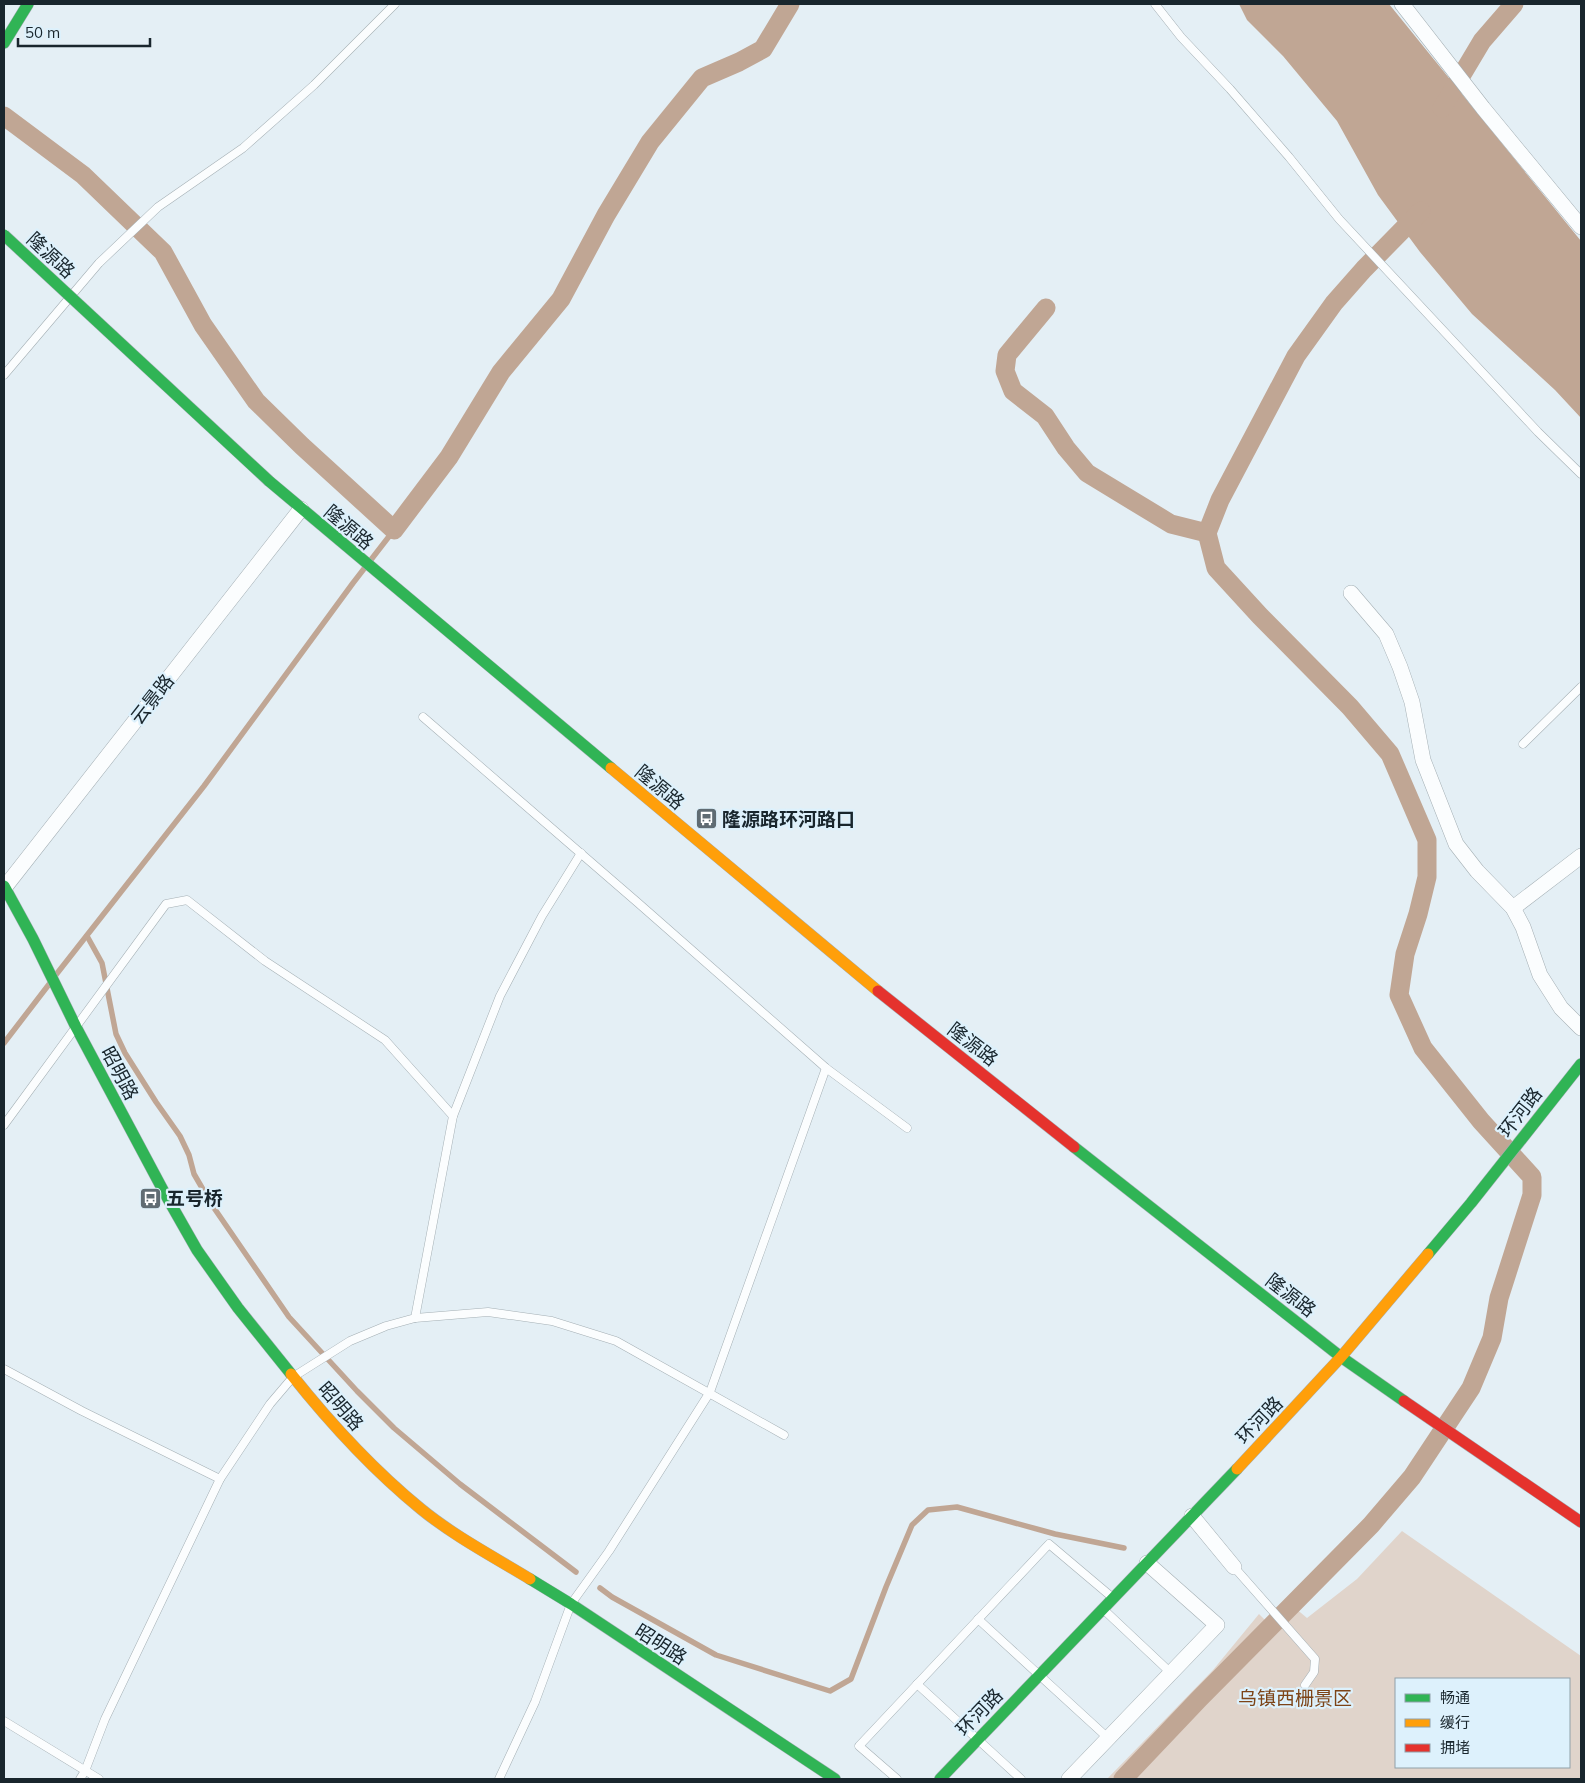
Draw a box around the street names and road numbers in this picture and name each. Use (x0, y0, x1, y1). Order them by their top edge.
street label: 隆源路 (22, 227, 80, 283)
street label: 隆源路 (319, 499, 379, 555)
street label: 云景路 (125, 669, 179, 729)
street label: 隆源路 (630, 759, 690, 815)
street label: 隆源路 (943, 1017, 1003, 1071)
street label: 昭明路 (96, 1042, 144, 1104)
street label: 环河路 (1493, 1082, 1547, 1142)
street label: 隆源路 (1261, 1268, 1321, 1322)
street label: 昭明路 (313, 1377, 369, 1435)
street label: 环河路 (1231, 1391, 1287, 1449)
street label: 昭明路 (631, 1618, 691, 1670)
street label: 环河路 (951, 1683, 1007, 1741)

